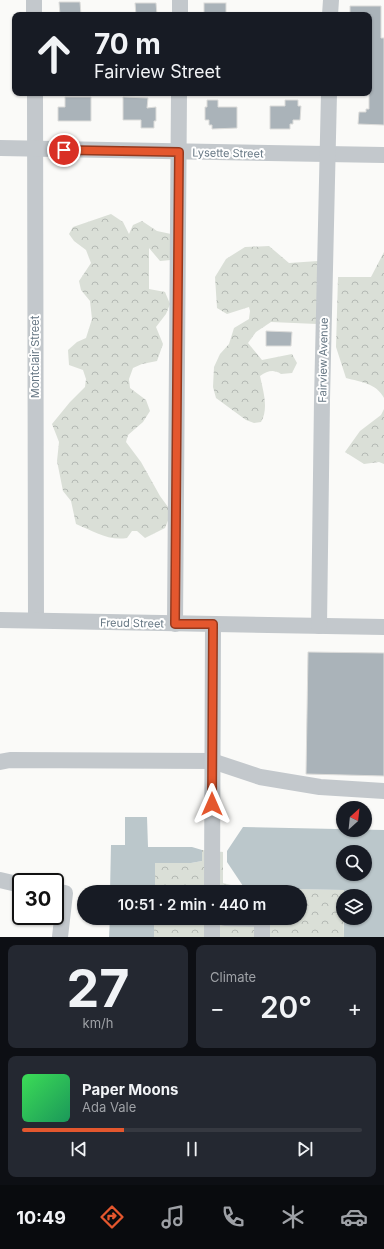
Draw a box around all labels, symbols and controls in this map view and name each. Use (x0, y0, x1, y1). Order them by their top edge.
text: 70 m (94, 27, 161, 61)
icon: ahead (28, 28, 80, 80)
text: Fairview Street (94, 61, 221, 82)
pin (47, 133, 81, 167)
icon: arrive (53, 139, 75, 161)
street label: Lysette Street (192, 145, 264, 161)
street label: Montclair Street (28, 315, 42, 398)
street label: Fairview Avenue (315, 317, 331, 403)
street label: Freud Street (100, 615, 164, 631)
position arrow (191, 783, 233, 825)
north arrow (336, 801, 372, 837)
map controls (336, 801, 372, 925)
button: search (336, 845, 372, 881)
speed limit sign: 30 (12, 873, 64, 925)
button: layers (336, 889, 372, 925)
text: 10:51 · 2 min · 440 m (118, 895, 266, 914)
text: 27 (67, 957, 130, 1020)
text: Climate (210, 969, 256, 985)
text: 20° (260, 989, 312, 1025)
text: − (210, 995, 225, 1021)
text: + (347, 995, 362, 1021)
text: km/h (83, 1015, 113, 1031)
text: Paper Moons (82, 1080, 178, 1099)
text: Ada Vale (82, 1099, 136, 1115)
icon: previous (68, 1138, 90, 1160)
icon: pause (181, 1138, 203, 1160)
icon: next (294, 1138, 316, 1160)
icon: directions (98, 1203, 126, 1231)
icon: music (159, 1203, 187, 1231)
icon: phone (219, 1203, 247, 1231)
icon: climate (279, 1203, 307, 1231)
icon: car (340, 1203, 368, 1231)
text: 10:49 (16, 1207, 66, 1228)

